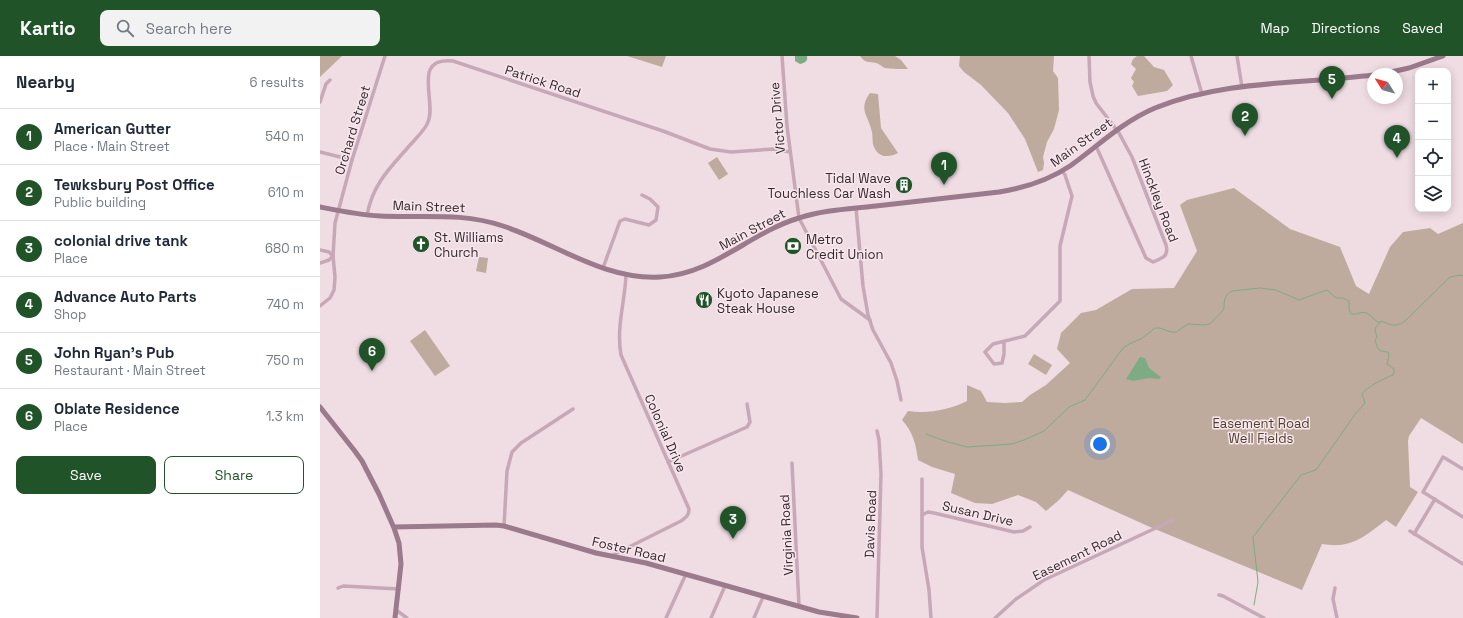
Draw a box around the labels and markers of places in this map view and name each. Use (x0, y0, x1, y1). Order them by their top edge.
pin: 5 (1319, 66, 1345, 99)
pin: 2 (1232, 103, 1258, 136)
pin: 4 (1384, 125, 1410, 158)
pin: 1 (931, 152, 957, 185)
place label: Tidal Wave Touchless Car Wash (768, 170, 891, 202)
building icon: Tidal Wave Touchless Car Wash (894, 175, 914, 195)
place label: St. Williams Church (434, 229, 504, 261)
place label: Metro Credit Union (806, 231, 883, 263)
church icon: St. Williams Church (411, 234, 431, 254)
bank icon: Metro Credit Union (783, 236, 803, 256)
place label: Kyoto Japanese Steak House (717, 285, 819, 317)
restaurant icon: Kyoto Japanese Steak House (694, 290, 714, 310)
pin: 6 (359, 338, 385, 371)
pin: 3 (720, 506, 746, 539)

